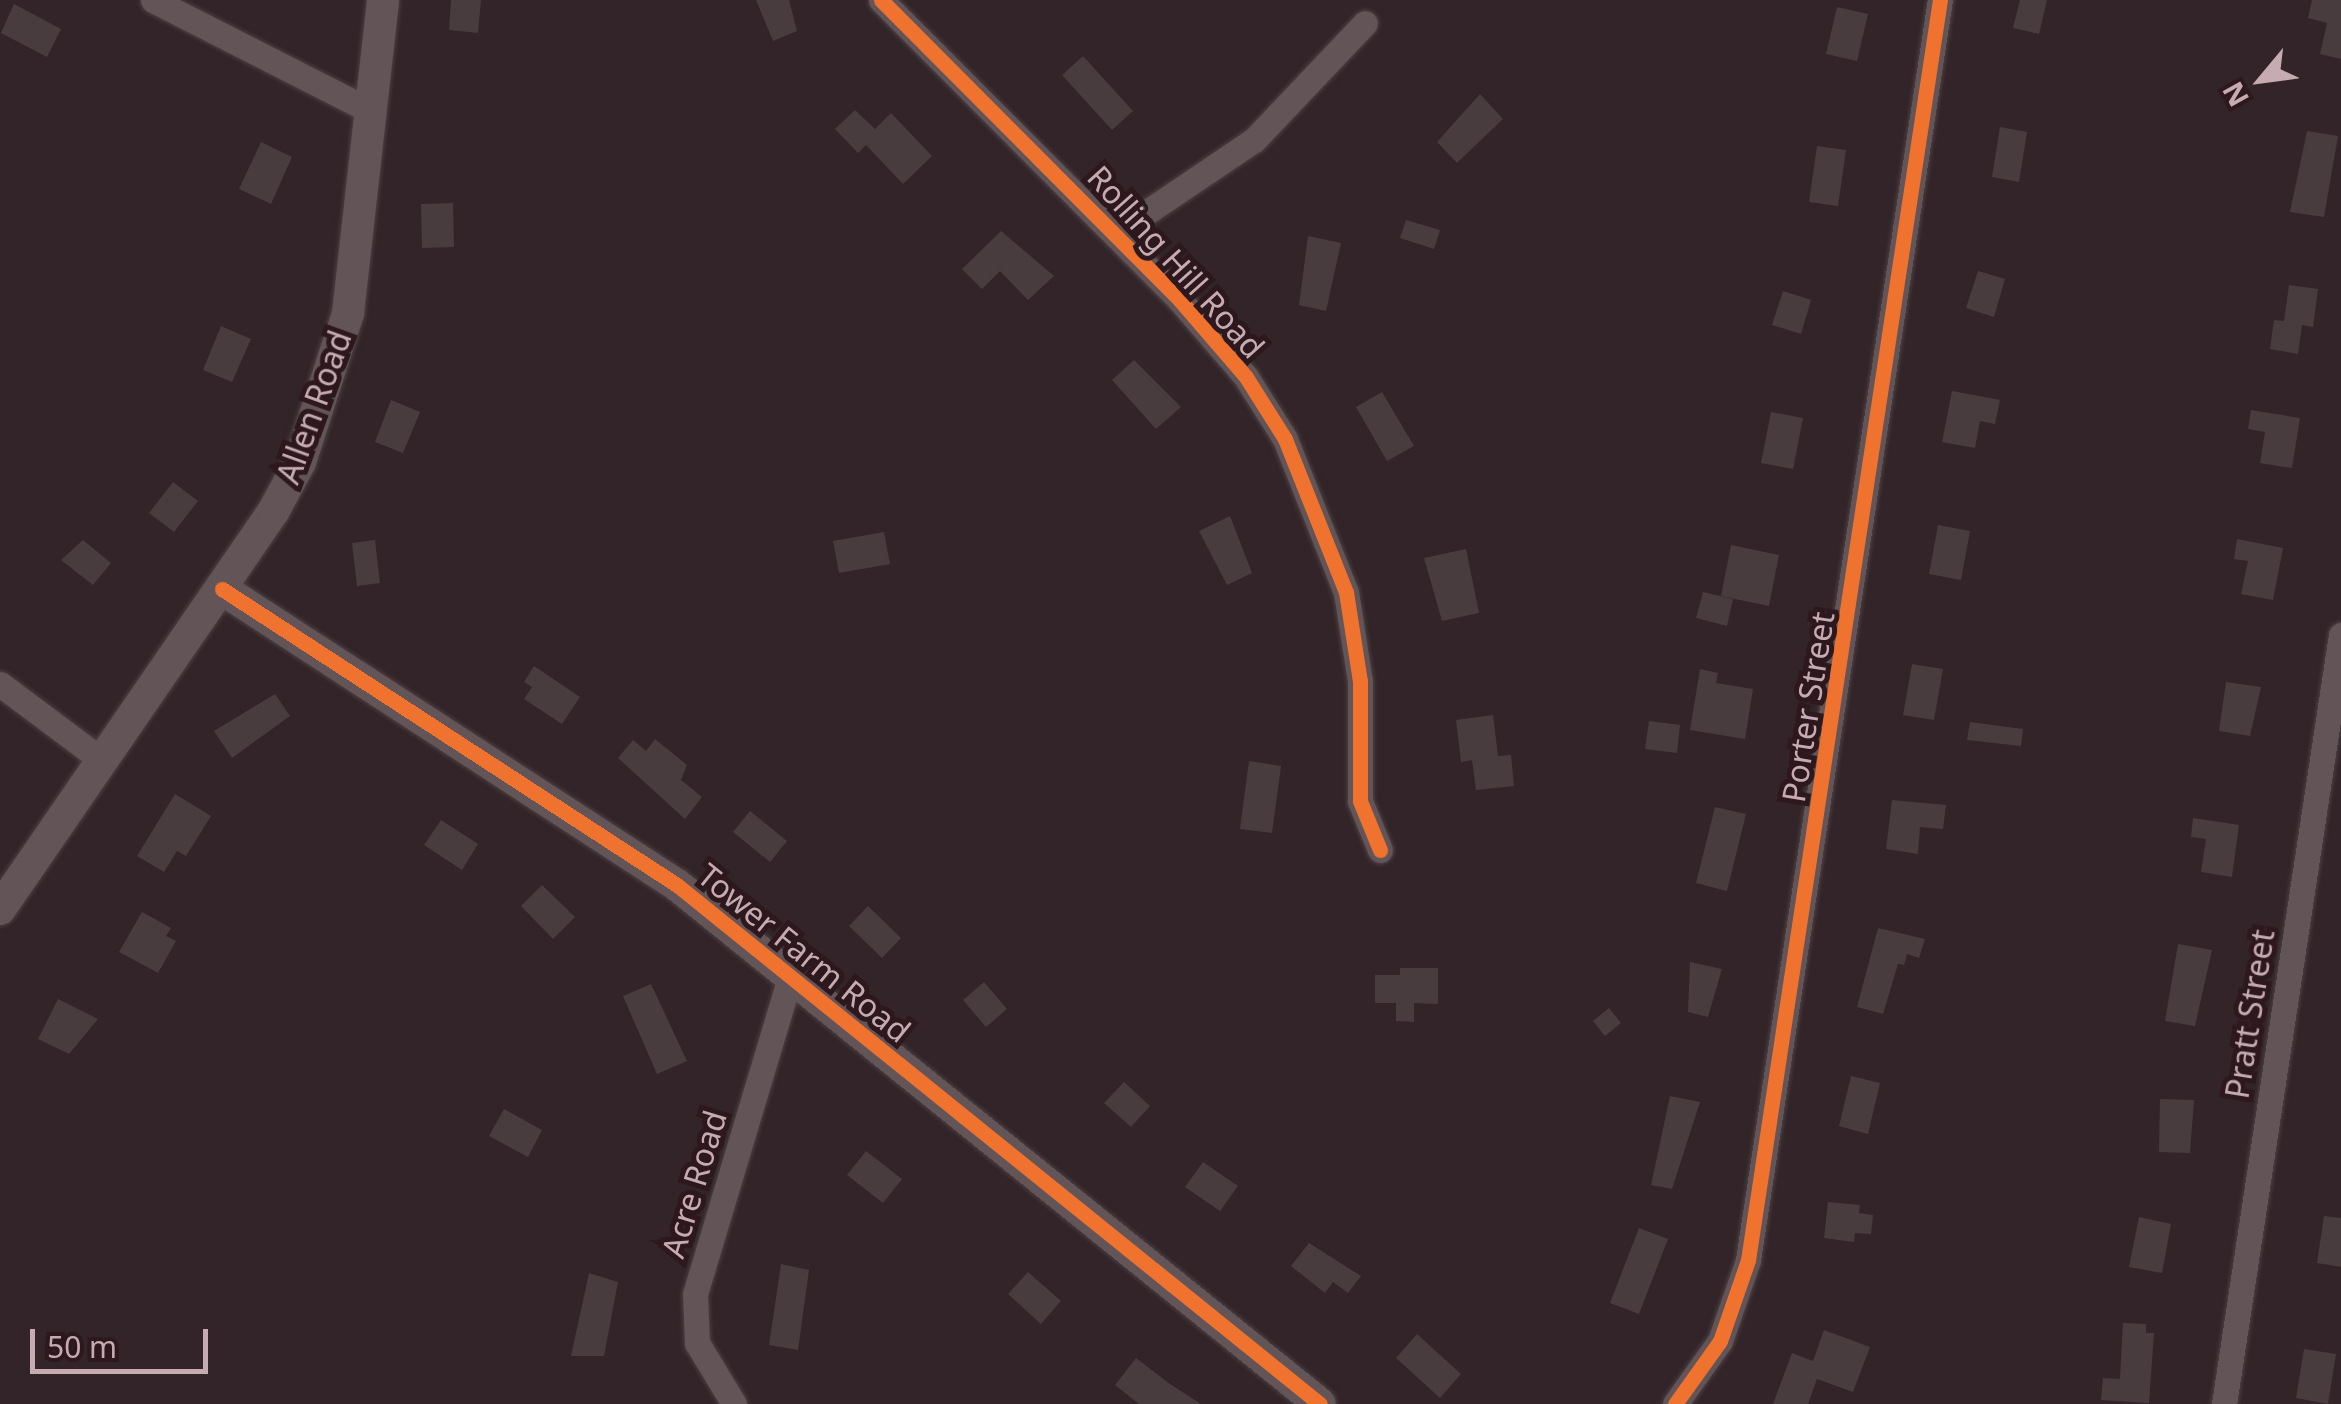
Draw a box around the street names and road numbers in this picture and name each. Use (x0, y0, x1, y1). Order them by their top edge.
street label: Rolling Hill Road (1080, 158, 1272, 366)
street label: Allen Road (269, 325, 359, 489)
street label: Porter Street (1774, 609, 1842, 805)
street label: Tower Farm Road (690, 856, 918, 1050)
street label: Pratt Street (2218, 927, 2282, 1101)
street label: Acre Road (653, 1106, 735, 1262)

